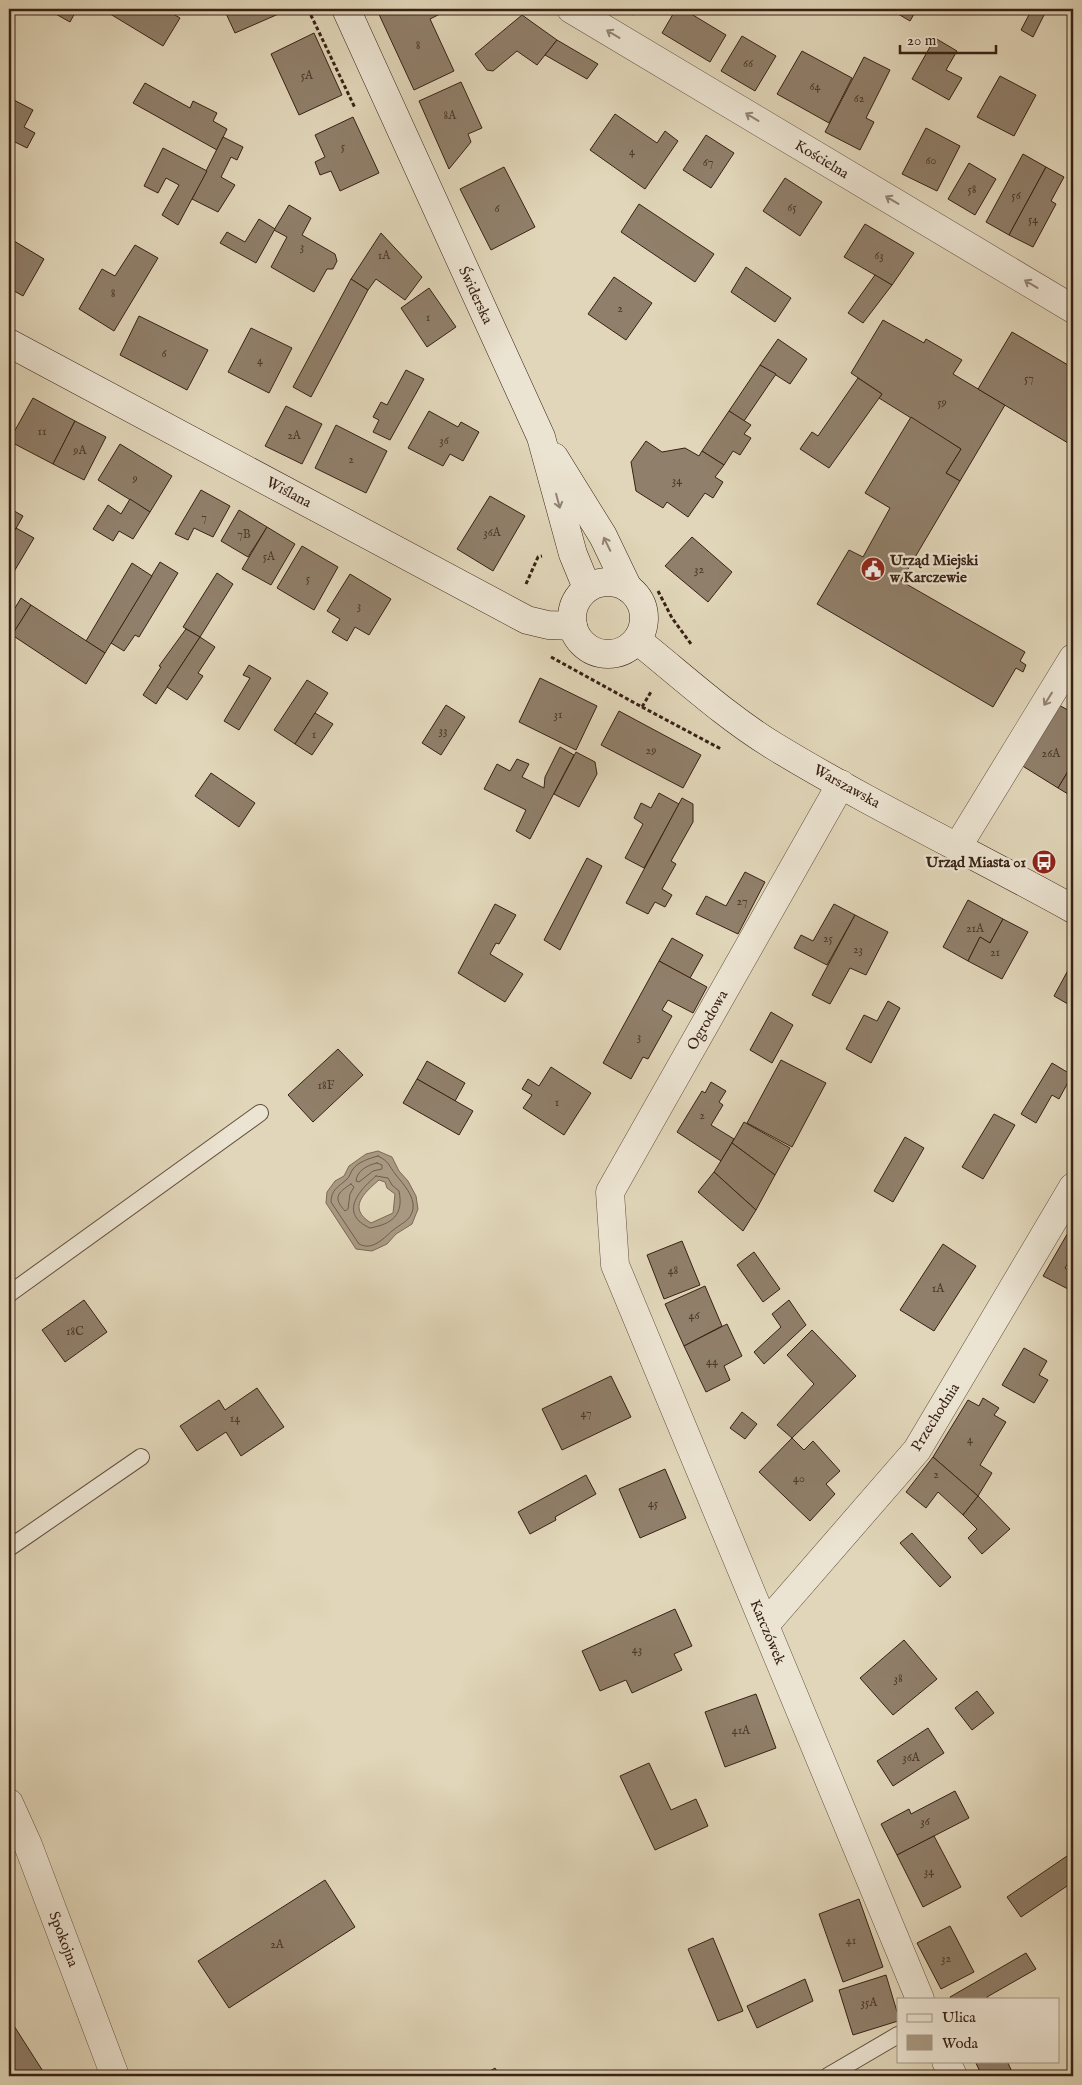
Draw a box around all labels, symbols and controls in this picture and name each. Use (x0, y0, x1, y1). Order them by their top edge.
scale bar (900, 22, 996, 54)
one-way arrow (606, 28, 620, 38)
text: 20 m (907, 31, 937, 50)
house number: 8 (416, 38, 421, 53)
house number: 66 (743, 56, 754, 71)
house number: 5A (301, 68, 314, 83)
house number: 64 (810, 79, 821, 94)
house number: 62 (854, 91, 865, 106)
house number: 8A (444, 108, 457, 123)
one-way arrow (746, 112, 760, 122)
street label: Kościelna (791, 136, 853, 183)
house number: 5 (341, 139, 346, 154)
house number: 4 (629, 144, 635, 159)
house number: 60 (926, 153, 937, 168)
house number: 67 (703, 155, 713, 170)
house number: 58 (967, 182, 977, 197)
house number: 56 (1011, 188, 1022, 203)
one-way arrow (885, 195, 899, 205)
house number: 65 (787, 200, 797, 215)
house number: 6 (494, 201, 500, 216)
house number: 54 (1028, 212, 1038, 227)
house number: 3 (300, 239, 304, 254)
house number: 1A (378, 248, 391, 263)
house number: 63 (874, 248, 884, 263)
street label: Świderska (454, 263, 497, 328)
one-way arrow (1025, 278, 1039, 288)
house number: 8 (111, 286, 116, 301)
house number: 2 (617, 301, 623, 316)
house number: 1 (426, 310, 430, 325)
house number: 6 (161, 346, 167, 361)
house number: 4 (257, 353, 263, 368)
house number: 57 (1024, 371, 1034, 386)
house number: 59 (937, 395, 947, 410)
house number: 11 (38, 424, 46, 439)
house number: 2A (287, 428, 302, 443)
house number: 36 (439, 433, 450, 448)
house number: 9A (72, 443, 88, 458)
house number: 2 (348, 452, 354, 467)
house number: 9 (131, 471, 138, 486)
street label: Wiślana (263, 473, 315, 512)
house number: 34 (672, 473, 682, 488)
one-way arrow (553, 493, 563, 509)
house number: 7 (201, 510, 207, 525)
house number: 36A (483, 525, 502, 540)
house number: 7B (237, 527, 251, 542)
one-way arrow (601, 537, 611, 552)
house number: 5A (263, 549, 276, 564)
place label: Urząd Miejski w Karczewie (889, 551, 978, 587)
public building icon: Urząd Miejski w Karczewie (860, 556, 886, 582)
house number: 32 (694, 562, 704, 577)
house number: 5 (306, 571, 311, 586)
house number: 3 (357, 598, 361, 613)
one-way arrow (1042, 692, 1052, 706)
house number: 31 (554, 707, 562, 722)
house number: 33 (439, 723, 447, 738)
house number: 1 (312, 727, 316, 742)
house number: 29 (646, 743, 656, 758)
house number: 26A (1042, 746, 1061, 761)
street label: Warszawska (810, 760, 884, 813)
bus stop icon: Urząd Miasta 01 (1031, 849, 1057, 875)
place label: Urząd Miasta 01 (925, 853, 1026, 872)
house number: 27 (736, 894, 748, 909)
house number: 21A (966, 921, 985, 936)
house number: 25 (823, 931, 834, 946)
house number: 23 (853, 942, 863, 957)
house number: 21 (990, 945, 1000, 960)
street label: Ogrodowa (683, 986, 733, 1054)
house number: 3 (637, 1029, 641, 1044)
house number: 18F (318, 1078, 335, 1093)
house number: 1 (555, 1095, 559, 1110)
house number: 2 (699, 1108, 705, 1123)
house number: 48 (668, 1263, 679, 1278)
house number: 1A (932, 1281, 945, 1296)
house number: 46 (689, 1308, 700, 1323)
house number: 18C (66, 1324, 84, 1339)
house number: 44 (706, 1354, 718, 1369)
street label: Przechodnia (907, 1379, 964, 1455)
house number: 47 (580, 1406, 592, 1421)
house number: 14 (230, 1411, 240, 1426)
house number: 4 (967, 1432, 973, 1447)
house number: 2 (933, 1467, 939, 1482)
house number: 40 (793, 1471, 805, 1486)
house number: 45 (648, 1496, 659, 1511)
street label: Karczówek (745, 1597, 790, 1668)
house number: 43 (632, 1642, 642, 1657)
house number: 38 (893, 1671, 903, 1686)
house number: 41A (732, 1723, 751, 1738)
house number: 36A (902, 1750, 921, 1765)
house number: 36 (920, 1814, 931, 1829)
house number: 34 (924, 1864, 934, 1879)
street label: Spokojna (44, 1909, 83, 1970)
house number: 41 (846, 1933, 856, 1948)
house number: 2A (270, 1937, 285, 1952)
house number: 32 (941, 1951, 951, 1966)
house number: 35A (861, 1995, 878, 2010)
legend (897, 1998, 1060, 2062)
text: Ulica (942, 2008, 976, 2027)
text: Woda (942, 2034, 979, 2053)

